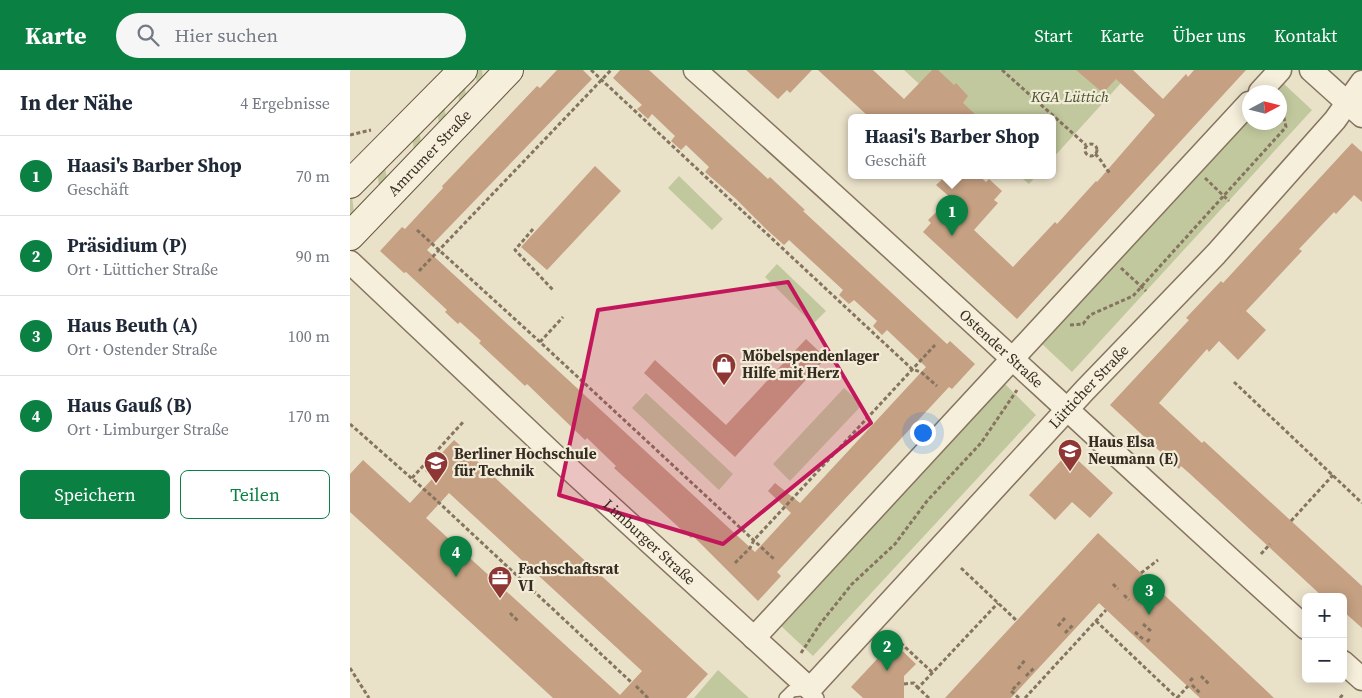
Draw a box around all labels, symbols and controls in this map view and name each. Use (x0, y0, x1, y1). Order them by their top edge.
search box (116, 13, 466, 58)
text: Karte (25, 19, 86, 52)
icon: search (134, 21, 162, 49)
text: Hier suchen (174, 22, 278, 48)
text: Start (1035, 23, 1072, 48)
text: Karte (1100, 23, 1144, 48)
text: Über uns (1172, 23, 1246, 48)
text: Kontakt (1274, 23, 1337, 48)
north arrow (1242, 85, 1287, 130)
park label: KGA Lüttich (1030, 86, 1109, 107)
text: In der Nähe (20, 88, 133, 117)
text: 4 Ergebnisse (240, 92, 330, 114)
street label: Amrumer Straße (383, 104, 476, 200)
popup (848, 114, 1056, 179)
text: Haasi's Barber Shop (865, 123, 1039, 149)
text: Geschäft (865, 149, 926, 171)
text: Haasi's Barber Shop (67, 152, 242, 178)
text: 1 (32, 165, 40, 187)
text: 70 m (296, 165, 330, 187)
text: Geschäft (67, 178, 129, 200)
pin: 1 (936, 195, 968, 236)
text: Präsidium (P) (67, 232, 187, 258)
text: 2 (32, 245, 40, 267)
text: 90 m (296, 245, 330, 267)
text: Ort · Lütticher Straße (67, 258, 218, 280)
street label: Ostender Straße (955, 304, 1048, 393)
text: Haus Beuth (A) (67, 312, 198, 338)
text: 3 (32, 325, 40, 347)
text: 100 m (288, 325, 330, 347)
text: Ort · Ostender Straße (67, 338, 217, 360)
street label: Lütticher Straße (1044, 339, 1134, 433)
place label: Möbelspendenlager Hilfe mit Herz (742, 345, 879, 383)
shop icon: Möbelspendenlager Hilfe mit Herz (711, 352, 737, 386)
text: Haus Gauß (B) (67, 392, 192, 418)
text: 4 (32, 405, 40, 427)
text: 170 m (288, 405, 330, 427)
text: Ort · Limburger Straße (67, 418, 229, 440)
your location (910, 420, 936, 446)
place label: Haus Elsa Neumann (E) (1088, 431, 1179, 469)
school or university icon: Haus Elsa Neumann (E) (1057, 438, 1083, 472)
place label: Berliner Hochschule für Technik (454, 443, 597, 481)
school or university icon: Berliner Hochschule für Technik (423, 450, 449, 484)
button: Speichern (20, 470, 170, 519)
button: Teilen (180, 470, 330, 519)
street label: Limburger Straße (599, 494, 701, 590)
pin: 4 (440, 536, 472, 577)
place label: Fachschaftsrat VI (518, 558, 619, 596)
office icon: Fachschaftsrat VI (487, 565, 513, 599)
pin: 3 (1133, 574, 1165, 615)
map controls (1302, 593, 1347, 683)
button: + (1302, 593, 1347, 638)
pin: 2 (871, 630, 903, 671)
button: − (1302, 638, 1347, 683)

